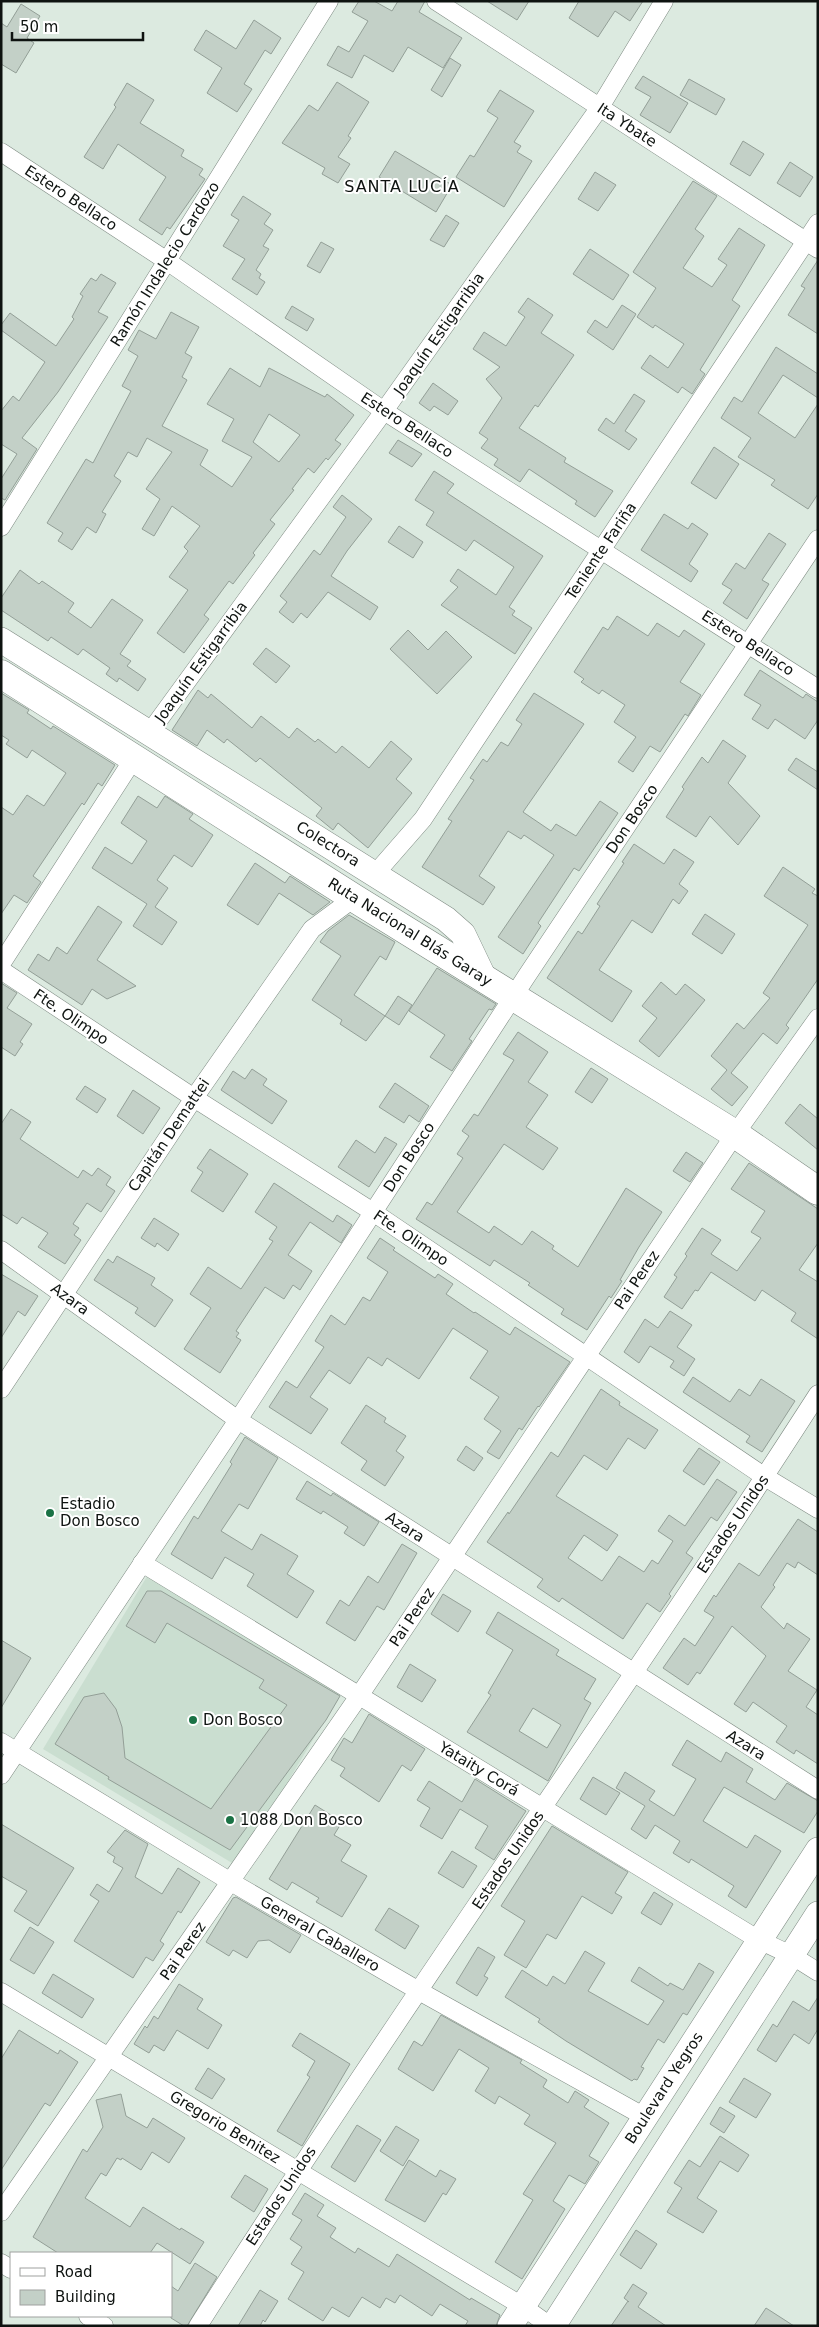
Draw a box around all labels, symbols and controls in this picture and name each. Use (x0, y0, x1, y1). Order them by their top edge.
scale bar (12, 10, 144, 42)
text: 50 m (20, 18, 58, 36)
street label: Ita Ybate (594, 99, 660, 151)
street label: Estero Bellaco (21, 161, 121, 235)
district label: SANTA LUCÍA (344, 177, 460, 196)
street label: Ramón Indalecio Cardozo (107, 178, 223, 350)
street label: Joaquín Estigarribia (389, 269, 488, 400)
street label: Estero Bellaco (357, 388, 457, 462)
street label: Teniente Fariña (561, 499, 640, 604)
street label: Joaquín Estigarribia (150, 598, 251, 727)
street label: Estero Bellaco (698, 606, 798, 680)
street label: Don Bosco (602, 781, 662, 857)
street label: Colectora (293, 817, 363, 871)
street label: Ruta Nacional Blás Garay (325, 874, 495, 990)
street label: Fte. Olimpo (30, 985, 112, 1049)
street label: Capitán Demattei (125, 1075, 213, 1195)
street label: Don Bosco (380, 1119, 438, 1195)
street label: Fte. Olimpo (370, 1206, 452, 1270)
street label: Pai Perez (611, 1247, 663, 1313)
street label: Azara (47, 1279, 93, 1319)
street label: Estados Unidos (693, 1471, 773, 1577)
place label: Estadio Don Bosco (60, 1495, 140, 1530)
marker: Estadio Don Bosco (44, 1507, 56, 1519)
street label: Azara (382, 1508, 428, 1546)
street label: Pai Perez (386, 1584, 438, 1650)
place label: Don Bosco (203, 1711, 283, 1729)
marker: Don Bosco (187, 1714, 199, 1726)
street label: Azara (723, 1726, 769, 1764)
street label: Yataity Corá (435, 1738, 522, 1800)
street label: Estados Unidos (468, 1807, 548, 1913)
place label: 1088 Don Bosco (240, 1811, 363, 1829)
marker: 1088 Don Bosco (224, 1814, 236, 1826)
street label: General Caballero (257, 1892, 383, 1976)
street label: Pai Perez (156, 1918, 210, 1984)
street label: Boulevard Yegros (621, 2029, 707, 2147)
street label: Gregorio Benitez (166, 2087, 284, 2167)
street label: Estados Unidos (242, 2143, 320, 2249)
legend (10, 2252, 172, 2317)
text: Road (55, 2263, 93, 2281)
text: Building (55, 2288, 116, 2306)

